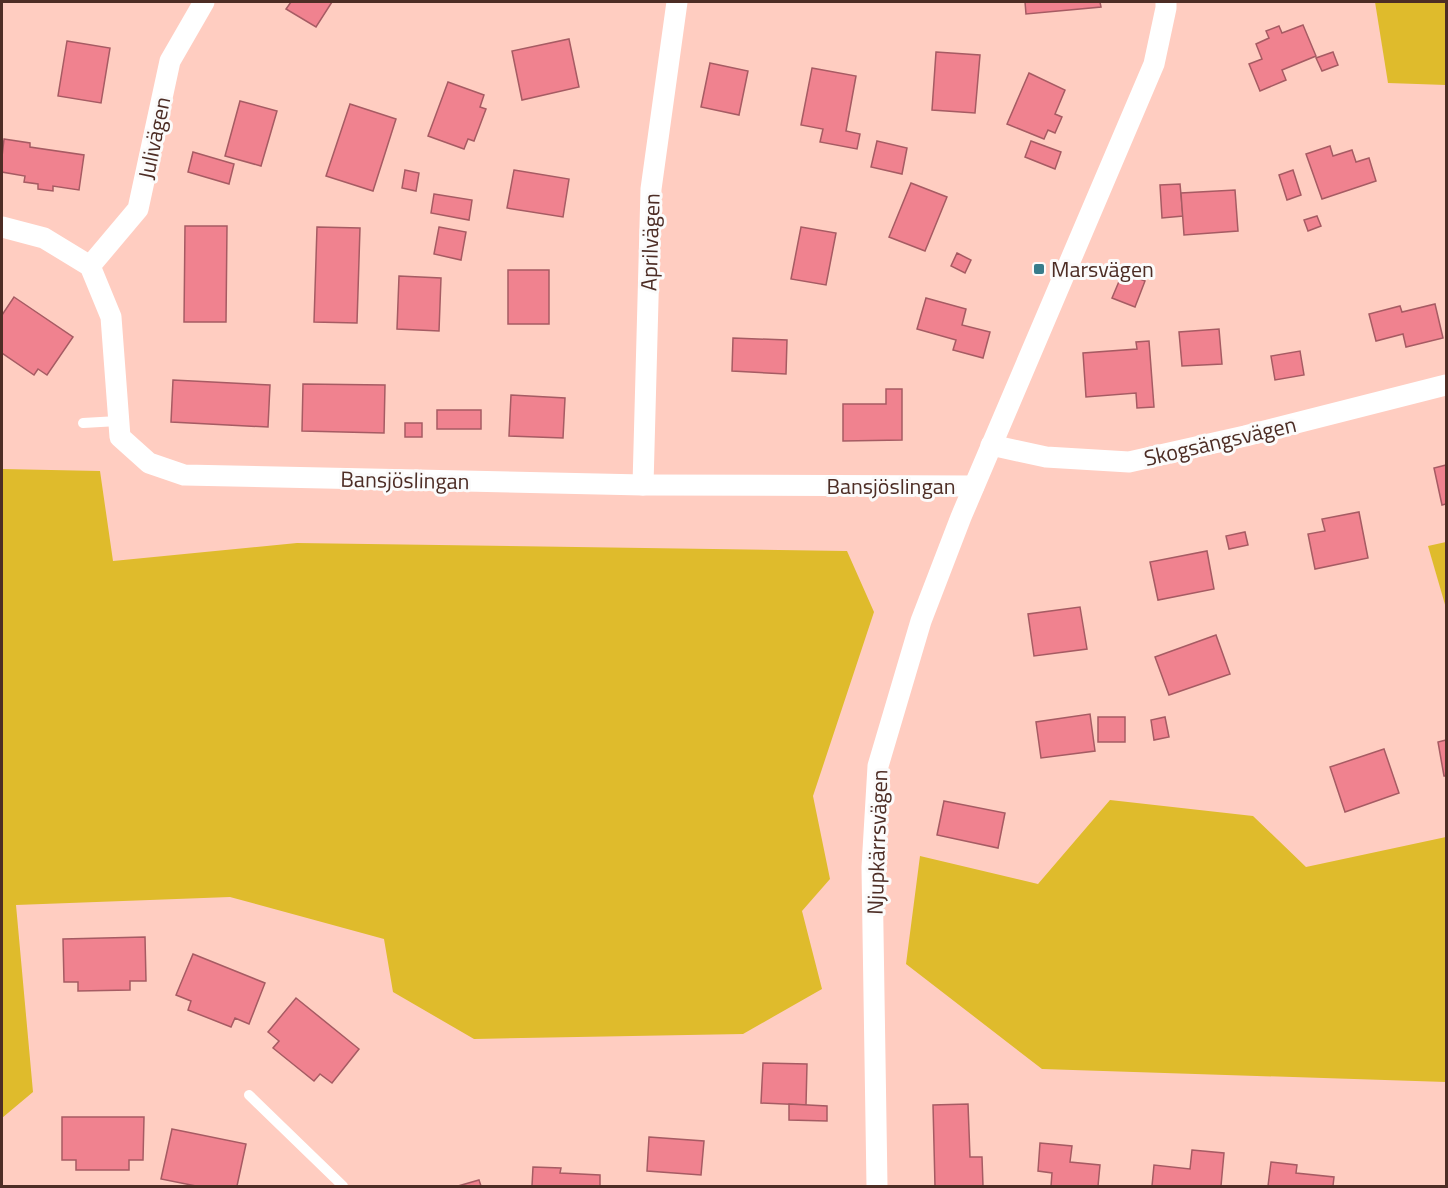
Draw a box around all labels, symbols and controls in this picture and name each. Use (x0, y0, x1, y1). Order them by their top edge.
street label: Julivägen (129, 94, 179, 182)
street label: Aprilvägen (631, 192, 669, 292)
place label: Marsvägen (1051, 252, 1154, 286)
marker: Marsvägen (1032, 262, 1046, 276)
street label: Skogsängsvägen (1141, 407, 1299, 475)
street label: Bansjöslingan (340, 462, 470, 498)
street label: Bansjöslingan (826, 469, 956, 503)
street label: Njupkärrsvägen (857, 769, 897, 915)

